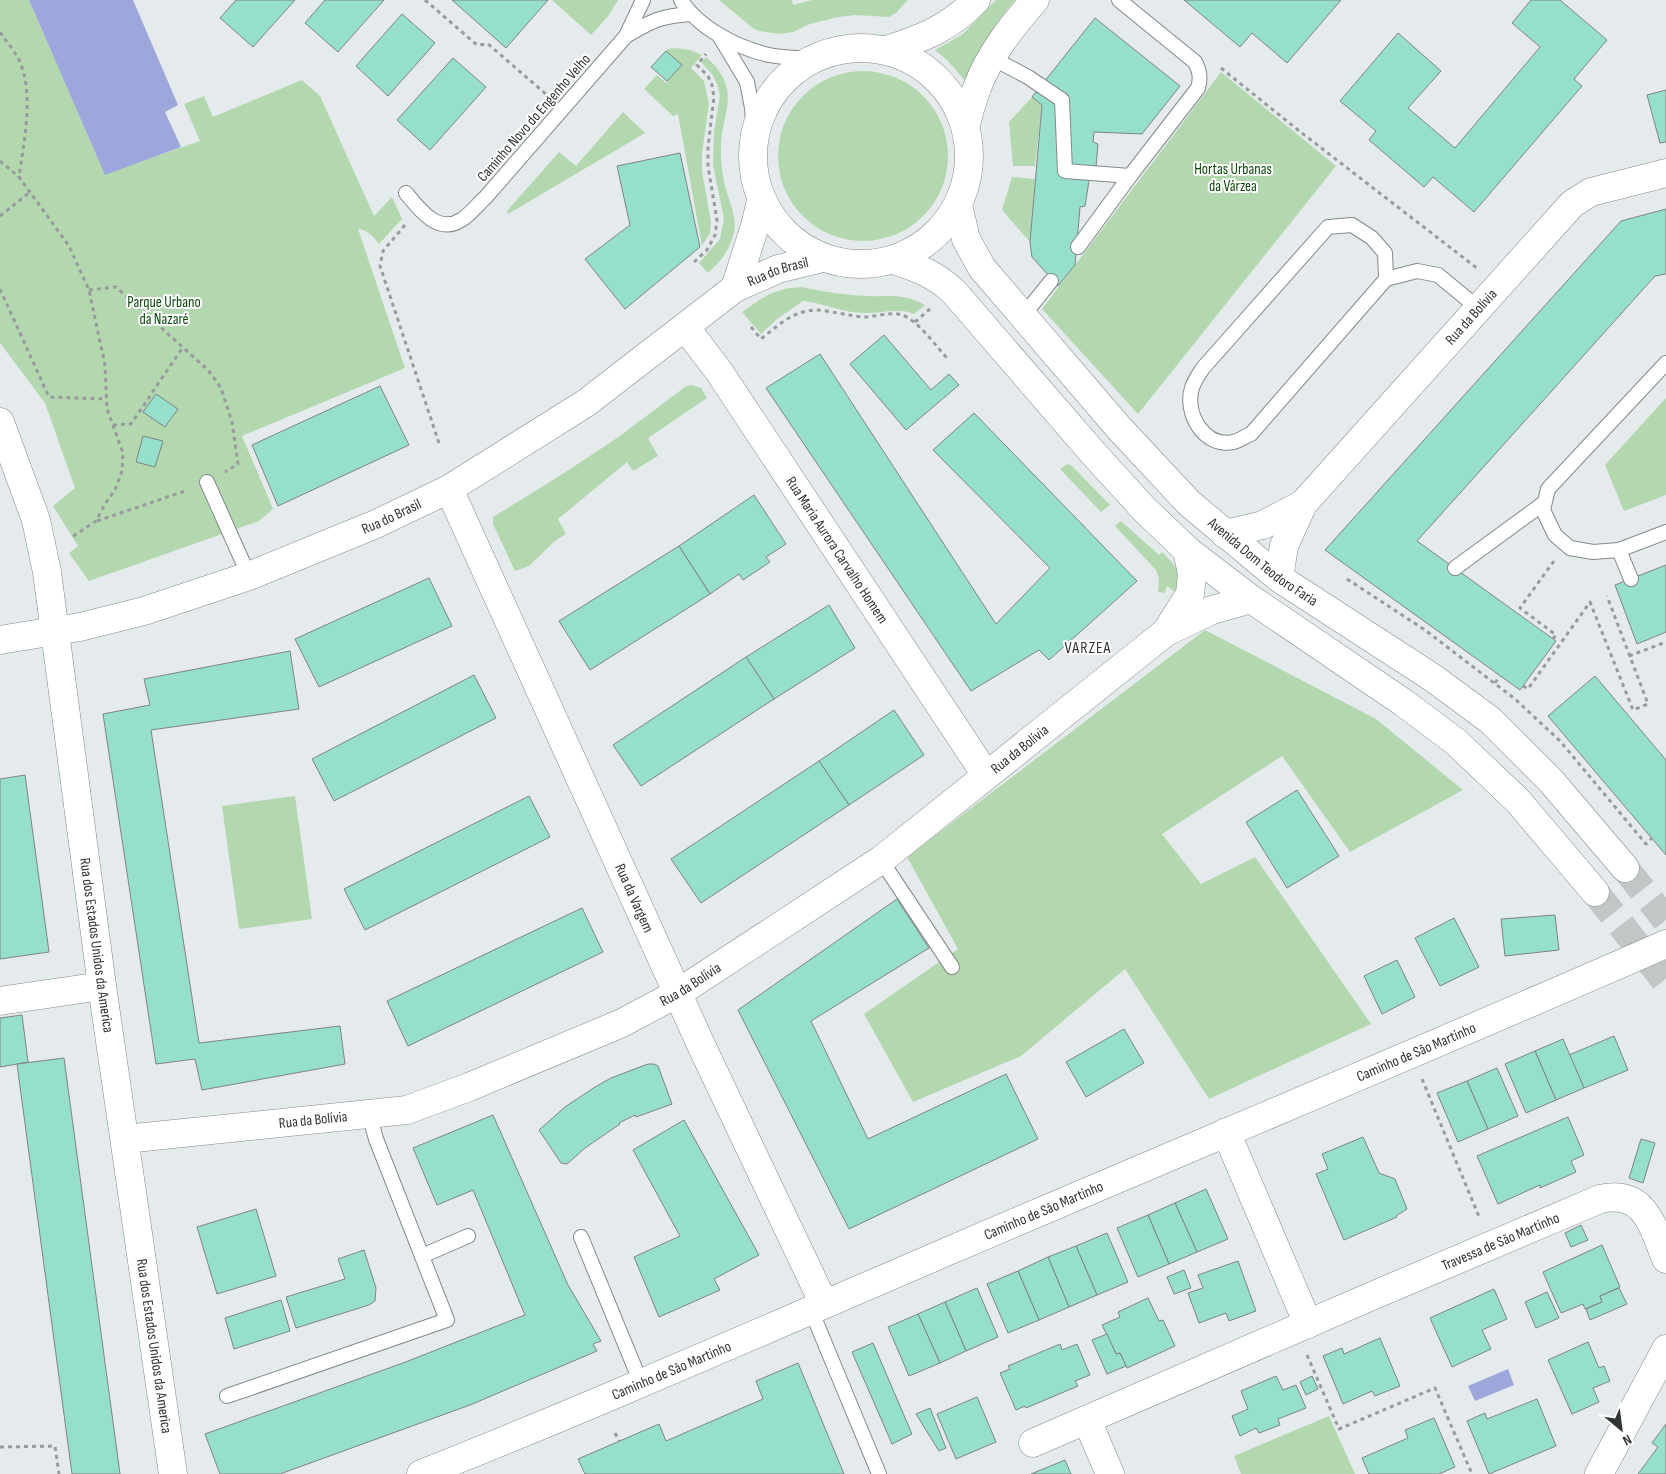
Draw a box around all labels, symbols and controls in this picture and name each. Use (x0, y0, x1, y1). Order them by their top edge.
street label: Caminho Novo do Engenho Velho (473, 50, 595, 186)
park label: Hortas Urbanas da Várzea (1194, 160, 1272, 196)
street label: Rua do Brasil (744, 252, 810, 291)
street label: Rua da Bolívia (1441, 285, 1501, 349)
park label: Parque Urbano da Nazaré (127, 293, 201, 329)
street label: Rua Maria Aurora Carvalho Homem (782, 473, 893, 627)
street label: Rua do Brasil (359, 494, 424, 538)
street label: Avenida Dom Teodoro Faria (1203, 513, 1322, 610)
district label: VARZEA (1065, 639, 1111, 658)
street label: Rua da Bolívia (987, 720, 1052, 778)
street label: Rua dos Estados Unidos da America (76, 857, 118, 1034)
street label: Rua da Vargem (611, 861, 658, 935)
street label: Rua da Bolívia (656, 958, 725, 1011)
street label: Caminho de São Martinho (1354, 1018, 1479, 1086)
street label: Rua da Bolívia (278, 1107, 348, 1133)
street label: Caminho de São Martinho (981, 1177, 1106, 1244)
street label: Travessa de São Martinho (1439, 1208, 1562, 1275)
street label: Rua dos Estados Unidos da America (132, 1257, 177, 1435)
street label: Caminho de São Martinho (609, 1336, 734, 1404)
north arrow (1596, 1404, 1646, 1454)
text: N (1620, 1431, 1634, 1449)

